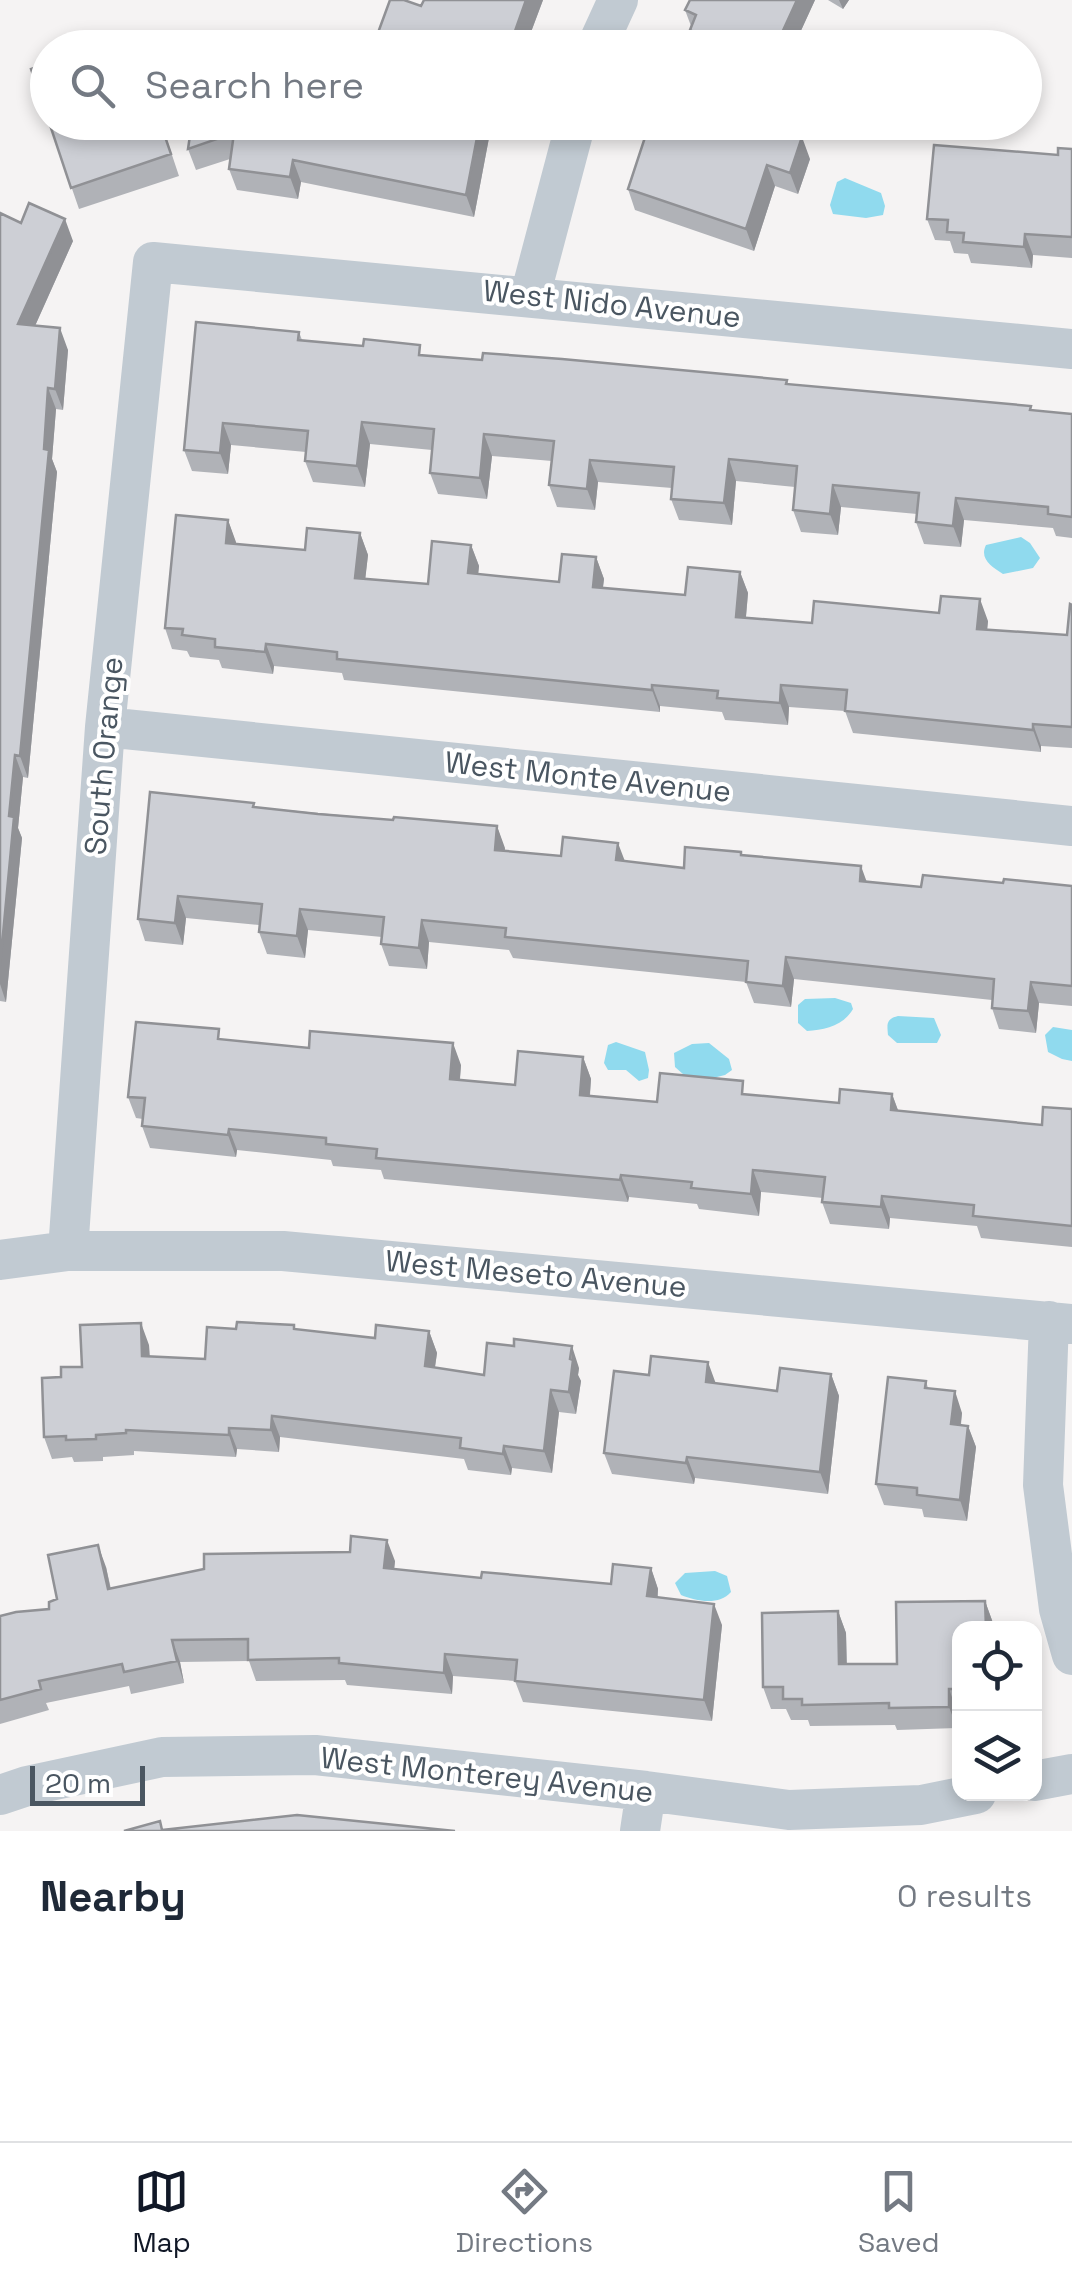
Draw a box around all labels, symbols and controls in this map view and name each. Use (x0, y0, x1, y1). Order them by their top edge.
search box (30, 30, 1042, 140)
icon: search (65, 58, 120, 113)
text: Search here (145, 61, 364, 109)
street label: West Nido Avenue (481, 271, 743, 336)
street label: South Orange (75, 655, 132, 857)
street label: West Monte Avenue (443, 742, 733, 811)
street label: West Meseto Avenue (384, 1241, 688, 1306)
map controls (952, 1621, 1042, 1801)
button: locate (952, 1621, 1042, 1711)
button: layers (952, 1711, 1042, 1801)
street label: West Monterey Avenue (319, 1738, 655, 1811)
scale bar (30, 1761, 145, 1806)
text: 20 m (45, 1765, 111, 1801)
text: Nearby (40, 1870, 186, 1923)
text: 0 results (897, 1876, 1032, 1916)
tab: Map (132, 2164, 191, 2260)
tab: Directions (456, 2164, 593, 2260)
tab: Saved (858, 2164, 940, 2260)

